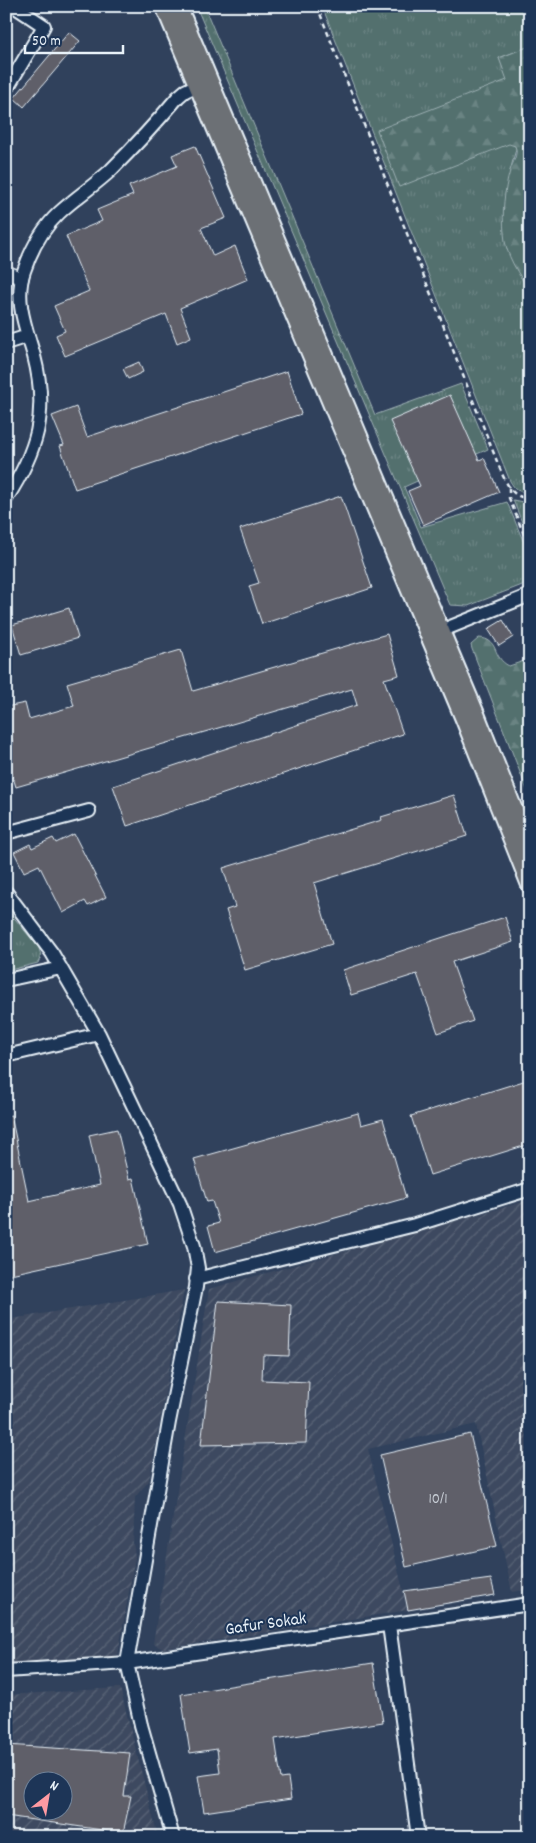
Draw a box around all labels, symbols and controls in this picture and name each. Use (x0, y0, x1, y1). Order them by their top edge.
scale bar (25, 22, 122, 54)
text: 50 m (32, 31, 61, 53)
house number: 10/1 (428, 1489, 448, 1511)
street label: Gafur Sokak (224, 1607, 308, 1643)
north arrow (22, 1770, 72, 1820)
text: N (46, 1776, 62, 1797)

